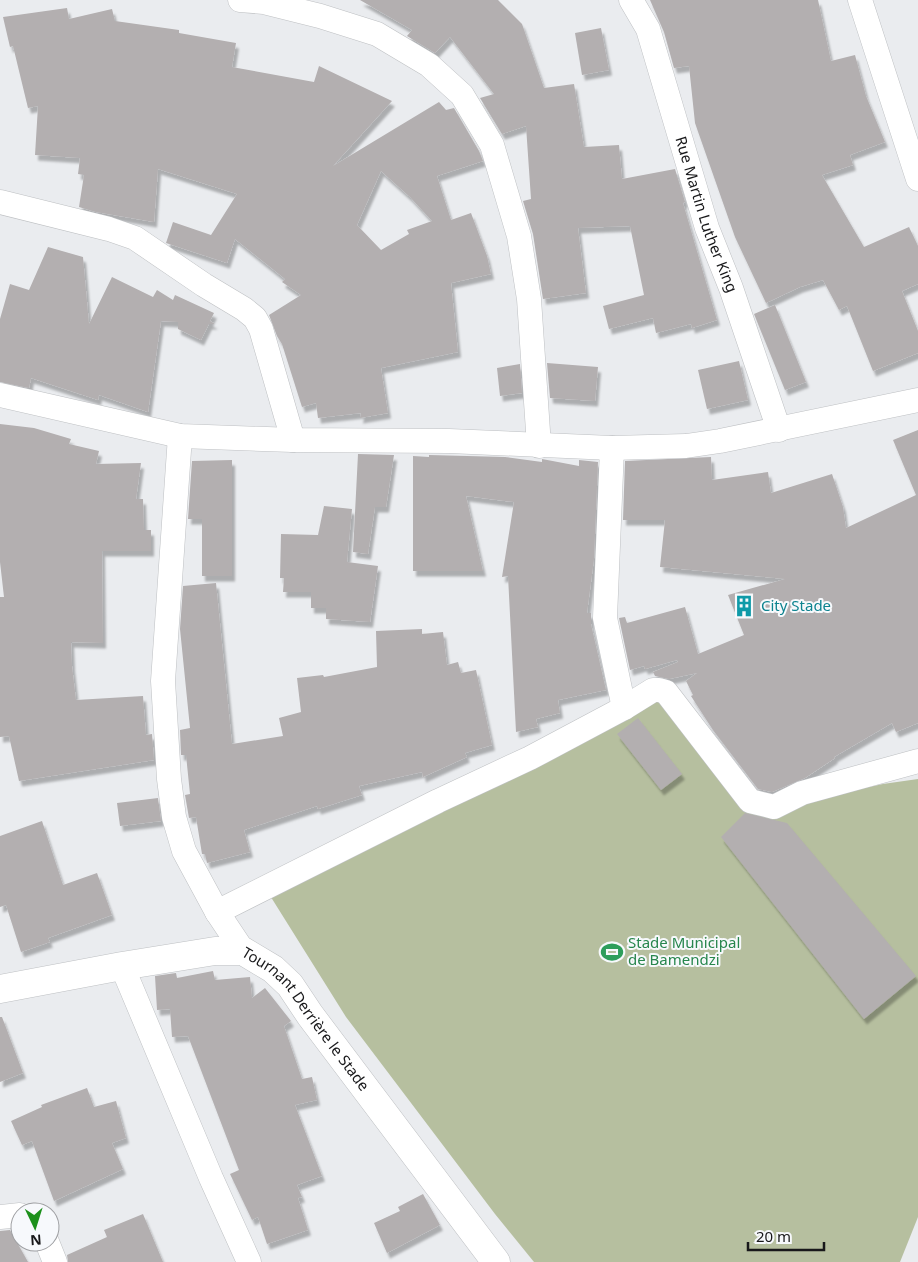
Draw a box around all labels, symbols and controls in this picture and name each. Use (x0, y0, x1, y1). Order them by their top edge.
street label: Rue Martin Luther King (671, 134, 743, 295)
building icon: City Stade (731, 593, 757, 619)
place label: City Stade (761, 595, 831, 615)
place label: Stade Municipal de Bamendzi (628, 932, 740, 969)
sports icon: Stade Municipal de Bamendzi (599, 939, 625, 965)
street label: Tournant Derrière le Stade (239, 942, 374, 1094)
north arrow (10, 1202, 60, 1252)
scale bar (748, 1220, 824, 1252)
text: 20 m (756, 1226, 791, 1246)
text: N (30, 1231, 42, 1250)

